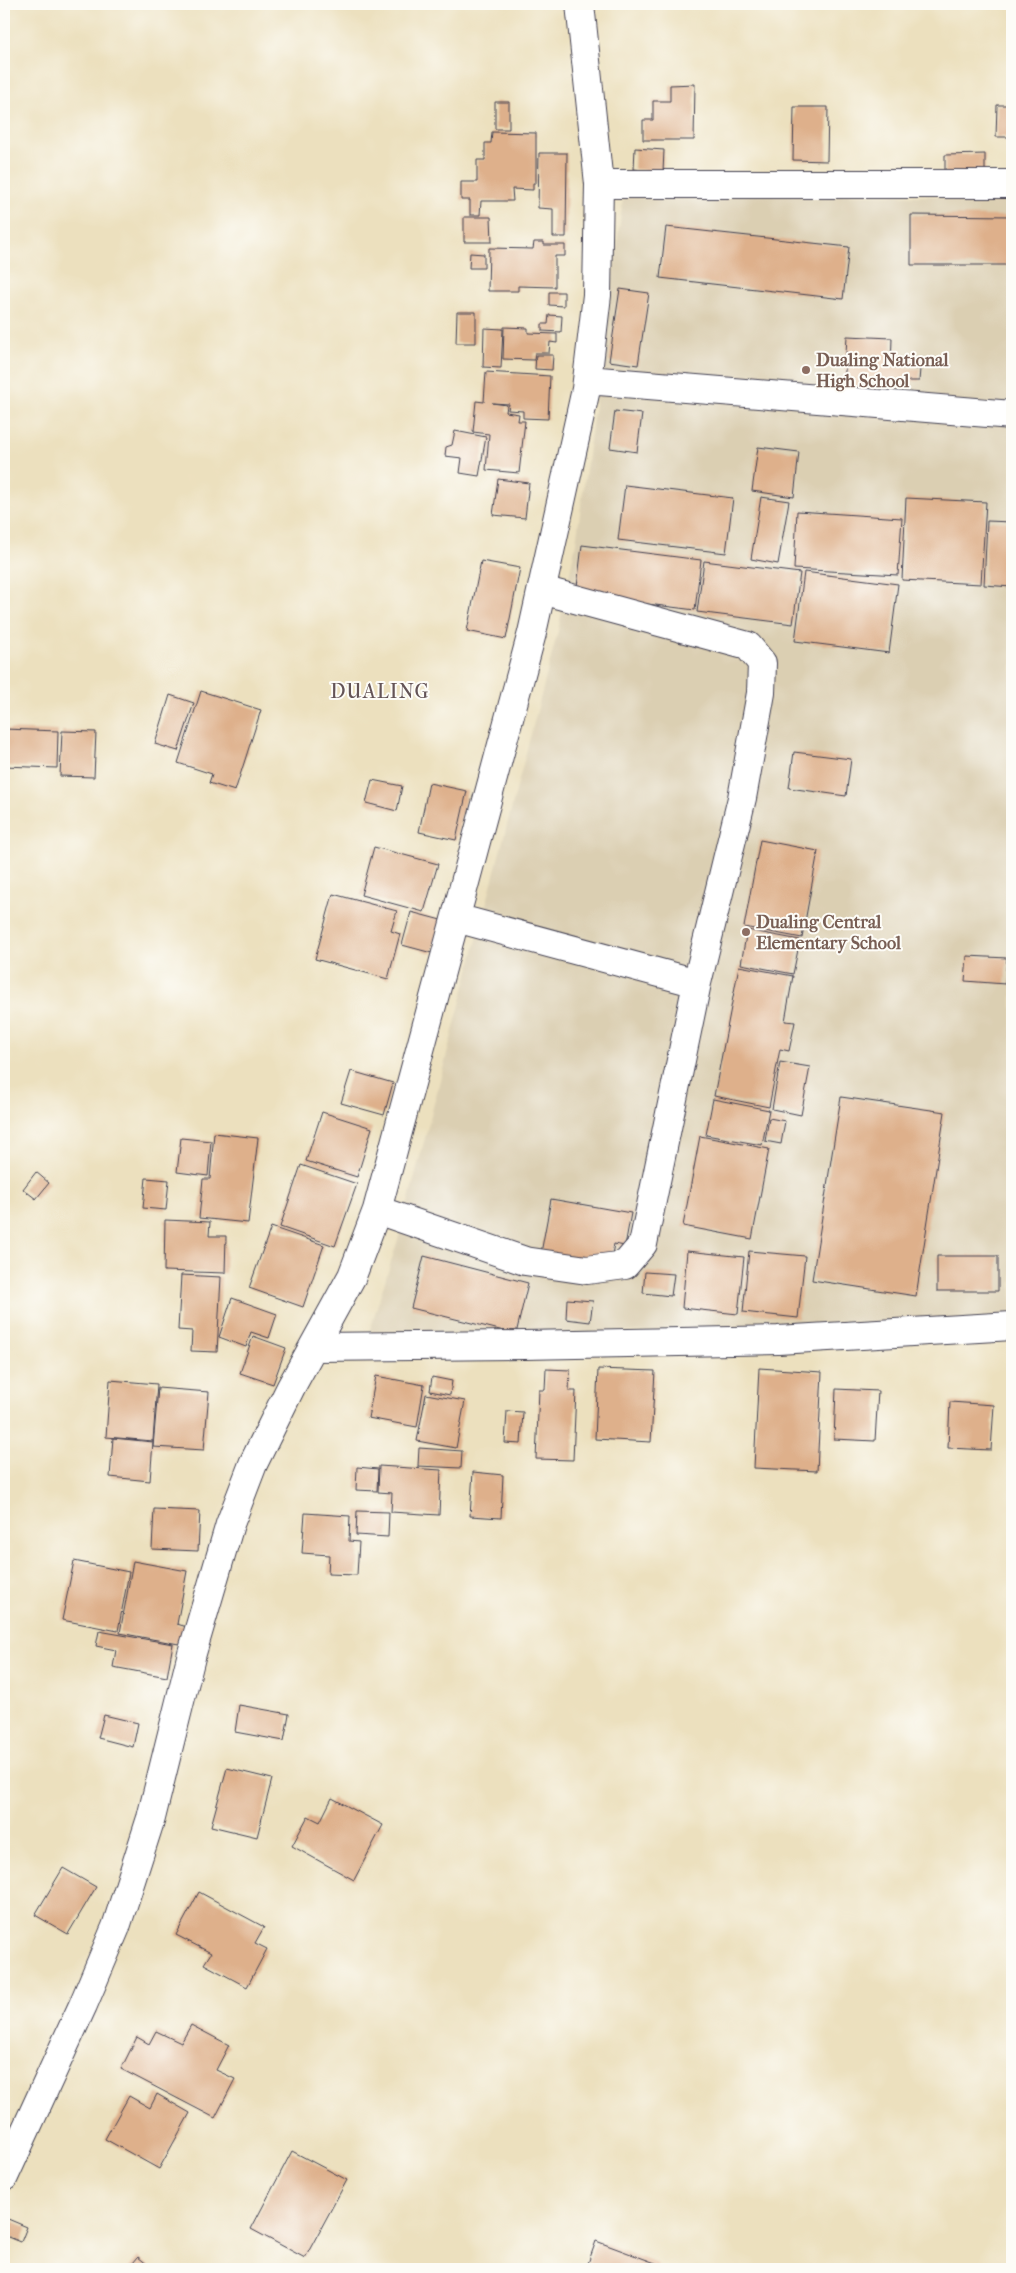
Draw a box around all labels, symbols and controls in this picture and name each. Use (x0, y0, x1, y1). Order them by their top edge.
place label: Dualing National High School (816, 350, 949, 392)
marker: Dualing National High School (800, 364, 812, 376)
district label: DUALING (330, 680, 430, 703)
place label: Dualing Central Elementary School (756, 912, 902, 954)
marker: Dualing Central Elementary School (740, 926, 752, 938)

